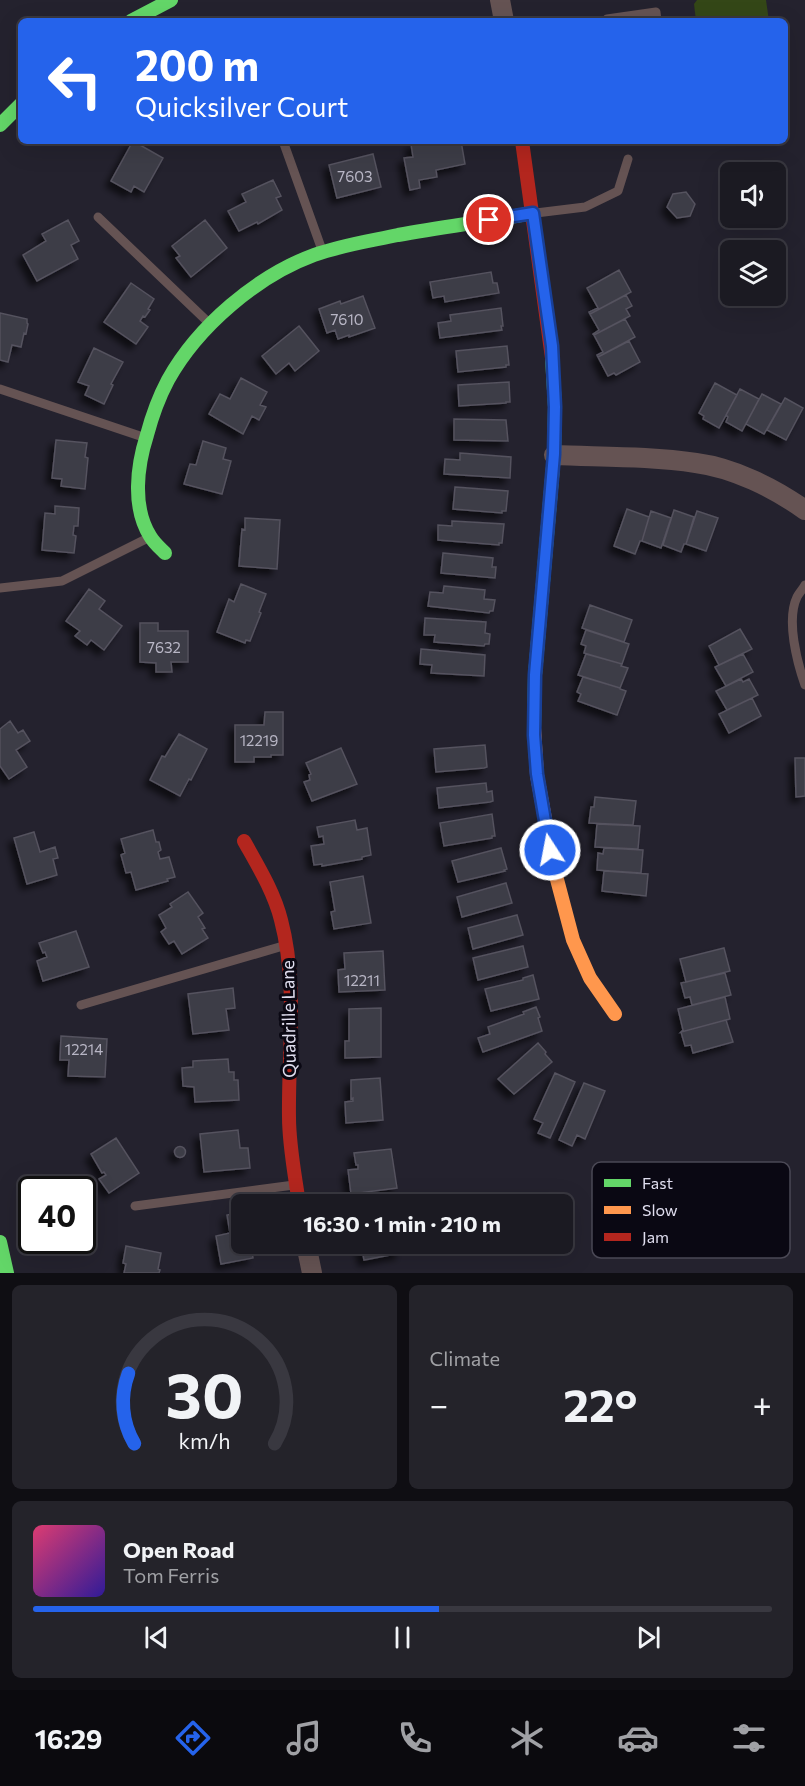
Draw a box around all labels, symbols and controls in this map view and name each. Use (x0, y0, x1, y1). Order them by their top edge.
text: 200 m (135, 38, 259, 90)
icon: left (36, 42, 114, 120)
text: Quicksilver Court (135, 90, 348, 123)
map controls (720, 162, 786, 306)
button: sound (720, 162, 786, 228)
house number: 7603 (337, 167, 373, 185)
pin (463, 194, 514, 245)
icon: arrive (472, 203, 505, 236)
button: layers (720, 240, 786, 306)
house number: 7610 (330, 310, 364, 328)
house number: 7632 (147, 638, 181, 656)
house number: 12219 (240, 731, 278, 749)
position arrow (518, 818, 582, 882)
street label: Quadrille Lane (276, 960, 300, 1078)
house number: 12211 (344, 971, 380, 989)
house number: 12214 (65, 1040, 103, 1058)
legend (592, 1162, 790, 1258)
text: Fast (642, 1173, 673, 1192)
speed limit sign: 40 (18, 1176, 96, 1254)
text: Slow (642, 1200, 678, 1219)
text: 16:30 · 1 min · 210 m (303, 1210, 501, 1237)
text: Jam (642, 1227, 669, 1246)
text: Climate (430, 1346, 500, 1370)
text: 30 (165, 1355, 243, 1431)
text: 22° (563, 1376, 637, 1431)
text: − (430, 1383, 448, 1424)
text: + (753, 1383, 772, 1424)
text: km/h (178, 1427, 230, 1453)
text: Open Road (123, 1536, 234, 1563)
text: Tom Ferris (123, 1563, 219, 1587)
icon: previous (140, 1621, 173, 1654)
icon: pause (386, 1621, 419, 1654)
icon: next (632, 1621, 665, 1654)
icon: directions (172, 1717, 214, 1759)
icon: music (283, 1717, 325, 1759)
icon: phone (394, 1717, 436, 1759)
icon: climate (506, 1717, 548, 1759)
icon: car (617, 1717, 659, 1759)
icon: filters (728, 1717, 770, 1759)
text: 16:29 (35, 1722, 103, 1755)

